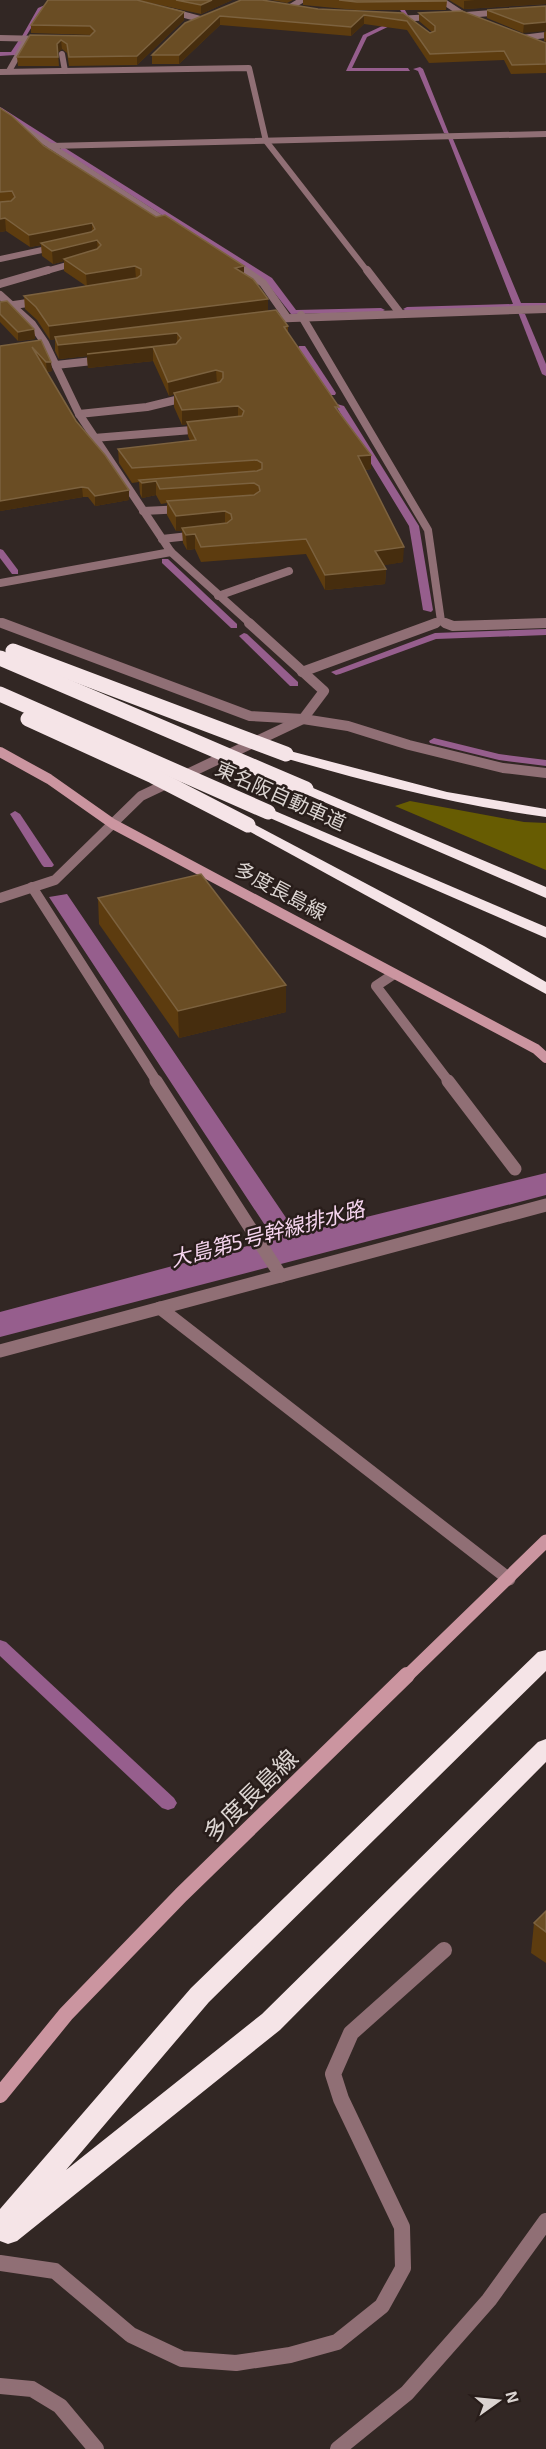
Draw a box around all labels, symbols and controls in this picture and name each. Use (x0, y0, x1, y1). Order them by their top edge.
street label: 東名阪自動車道 (212, 756, 350, 834)
street label: 多度長島線 (231, 856, 331, 924)
water label: 大島第5号幹線排水路 (167, 1195, 369, 1271)
street label: 多度長島線 (197, 1743, 303, 1847)
north arrow (468, 2371, 528, 2431)
text: N (502, 2389, 524, 2405)

